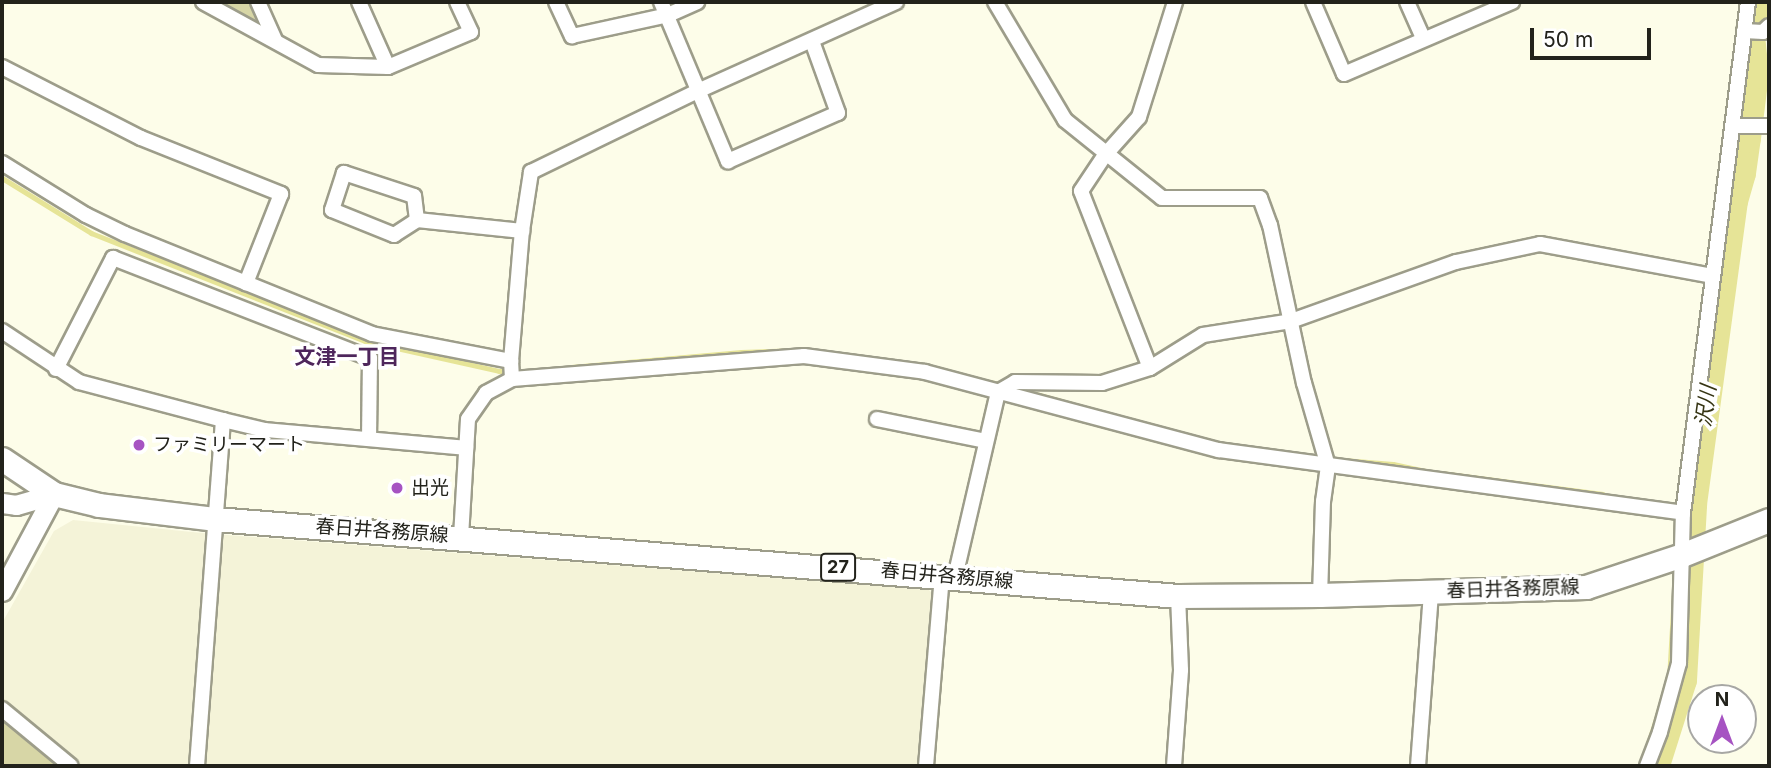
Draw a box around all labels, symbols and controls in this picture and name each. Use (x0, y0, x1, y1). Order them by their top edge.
scale bar (1533, 14, 1654, 58)
text: 50 m (1543, 27, 1593, 52)
district label: 文津一丁目 (295, 344, 399, 370)
water label: 沢川 (1691, 383, 1721, 429)
place label: ファミリーマート (153, 434, 305, 456)
marker: ファミリーマート (131, 437, 147, 453)
place label: 出光 (411, 477, 449, 499)
marker: 出光 (389, 480, 405, 496)
street label: 春日井各務原線 (315, 515, 449, 547)
road number: 27 (819, 552, 857, 582)
street label: 春日井各務原線 (880, 559, 1014, 593)
street label: 春日井各務原線 (1446, 575, 1580, 603)
north arrow (1687, 684, 1757, 754)
text: N (1715, 688, 1729, 711)

